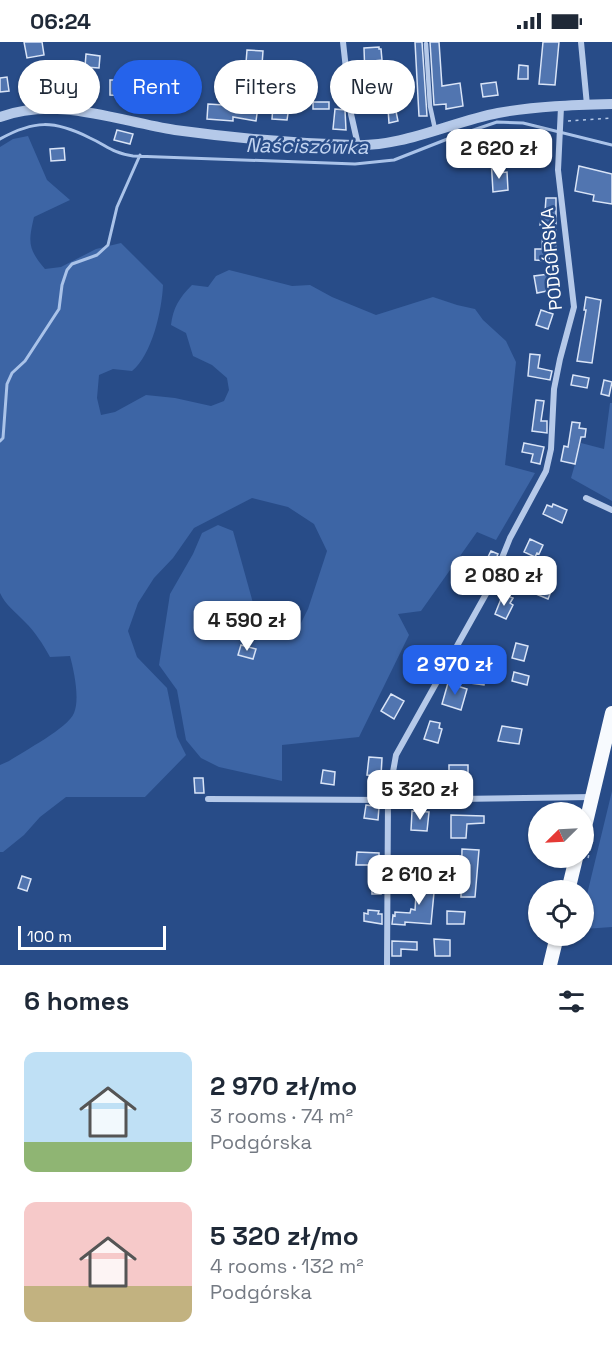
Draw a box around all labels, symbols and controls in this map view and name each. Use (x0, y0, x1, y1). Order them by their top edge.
text: 06:24 (30, 7, 91, 35)
chip: Buy (18, 60, 100, 114)
chip: Rent (112, 60, 202, 114)
chip: Filters (214, 60, 318, 114)
chip: New (330, 60, 415, 114)
pin: 2 620 zł (437, 129, 561, 180)
water label: Naściszówka (245, 132, 369, 160)
text: 2 620 zł (460, 135, 538, 161)
street label: PODGÓRSKA (535, 207, 567, 311)
pin: 2 080 zł (442, 556, 566, 607)
text: 2 080 zł (465, 562, 543, 588)
pin: 4 590 zł (185, 601, 309, 652)
text: 4 590 zł (208, 607, 286, 633)
pin: 2 970 zł (393, 645, 517, 696)
text: 2 970 zł (417, 651, 493, 677)
pin: 5 320 zł (358, 770, 482, 821)
text: 5 320 zł (381, 776, 459, 802)
north arrow (528, 802, 594, 868)
map controls (528, 802, 594, 946)
pin: 2 610 zł (357, 855, 481, 906)
text: 2 610 zł (382, 861, 456, 887)
button: locate (528, 880, 594, 946)
scale bar (18, 923, 166, 950)
text: 100 m (27, 926, 72, 947)
text: 6 homes (24, 984, 129, 1018)
icon: filters (555, 985, 588, 1018)
text: 2 970 zł/mo (210, 1069, 357, 1103)
icon: home (72, 1076, 144, 1148)
text: 3 rooms · 74 m² (210, 1103, 353, 1129)
text: Podgórska (210, 1129, 312, 1155)
text: 5 320 zł/mo (210, 1219, 359, 1253)
icon: home (72, 1226, 144, 1298)
text: 4 rooms · 132 m² (210, 1253, 363, 1279)
text: Podgórska (210, 1279, 312, 1305)

